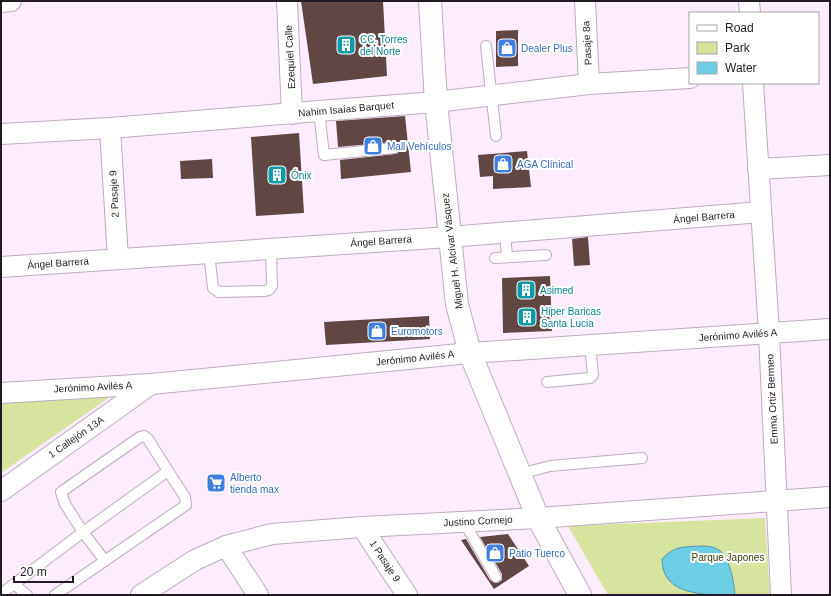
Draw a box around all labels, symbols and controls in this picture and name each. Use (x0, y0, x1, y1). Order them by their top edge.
legend (689, 12, 819, 84)
street label: Pasaje 8a (580, 20, 594, 65)
text: Road (725, 21, 754, 35)
street label: Ezequiel Calle (283, 24, 297, 89)
building icon: CC. Torres del Norte (335, 34, 357, 56)
place label: CC. Torres del Norte (360, 34, 408, 57)
shop icon: Dealer Plus (496, 37, 518, 59)
text: Park (725, 41, 751, 55)
place label: Dealer Plus (521, 43, 573, 54)
text: Water (725, 61, 757, 75)
street label: Nahim Isaías Barquet (298, 99, 395, 119)
shop icon: Mall Vehículos (362, 135, 384, 157)
place label: Mall Vehículos (387, 141, 451, 152)
shop icon: AGA Clínical (492, 153, 514, 175)
place label: AGA Clínical (517, 159, 573, 170)
building icon: Ónix (266, 164, 288, 186)
place label: Ónix (291, 169, 312, 181)
street label: 2 Pasaje 9 (107, 170, 121, 218)
street label: Miguel H. Alcívar Vásquez (439, 192, 465, 310)
street label: Ángel Barrera (673, 208, 736, 225)
street label: Ángel Barrera (350, 232, 413, 249)
street label: Ángel Barrera (27, 254, 90, 271)
building icon: Asimed (515, 279, 537, 301)
place label: Asimed (540, 285, 573, 296)
building icon: Hiper Baricas Santa Lucia (516, 306, 538, 328)
place label: Hiper Baricas Santa Lucia (541, 306, 601, 329)
shop icon: Euromotors (366, 320, 388, 342)
place label: Euromotors (391, 326, 443, 337)
street label: Jerónimo Avilés A (698, 327, 778, 343)
street label: Jerónimo Avilés A (375, 348, 455, 368)
street label: Emma Ortiz Bermeo (764, 353, 780, 445)
street label: Jerónimo Avilés A (53, 379, 133, 395)
street label: 1 Callejón 13A (46, 414, 106, 460)
supermarket icon: Alberto tienda max (205, 472, 227, 494)
place label: Alberto tienda max (230, 472, 279, 495)
street label: Justino Cornejo (443, 514, 513, 528)
street label: 1 Pasaje 9 (368, 538, 403, 584)
shop icon: Patio Tuerco (484, 542, 506, 564)
place label: Patio Tuerco (509, 548, 566, 559)
park label: Parque Japones (692, 552, 764, 563)
scale bar (14, 558, 73, 584)
text: 20 m (20, 565, 47, 579)

